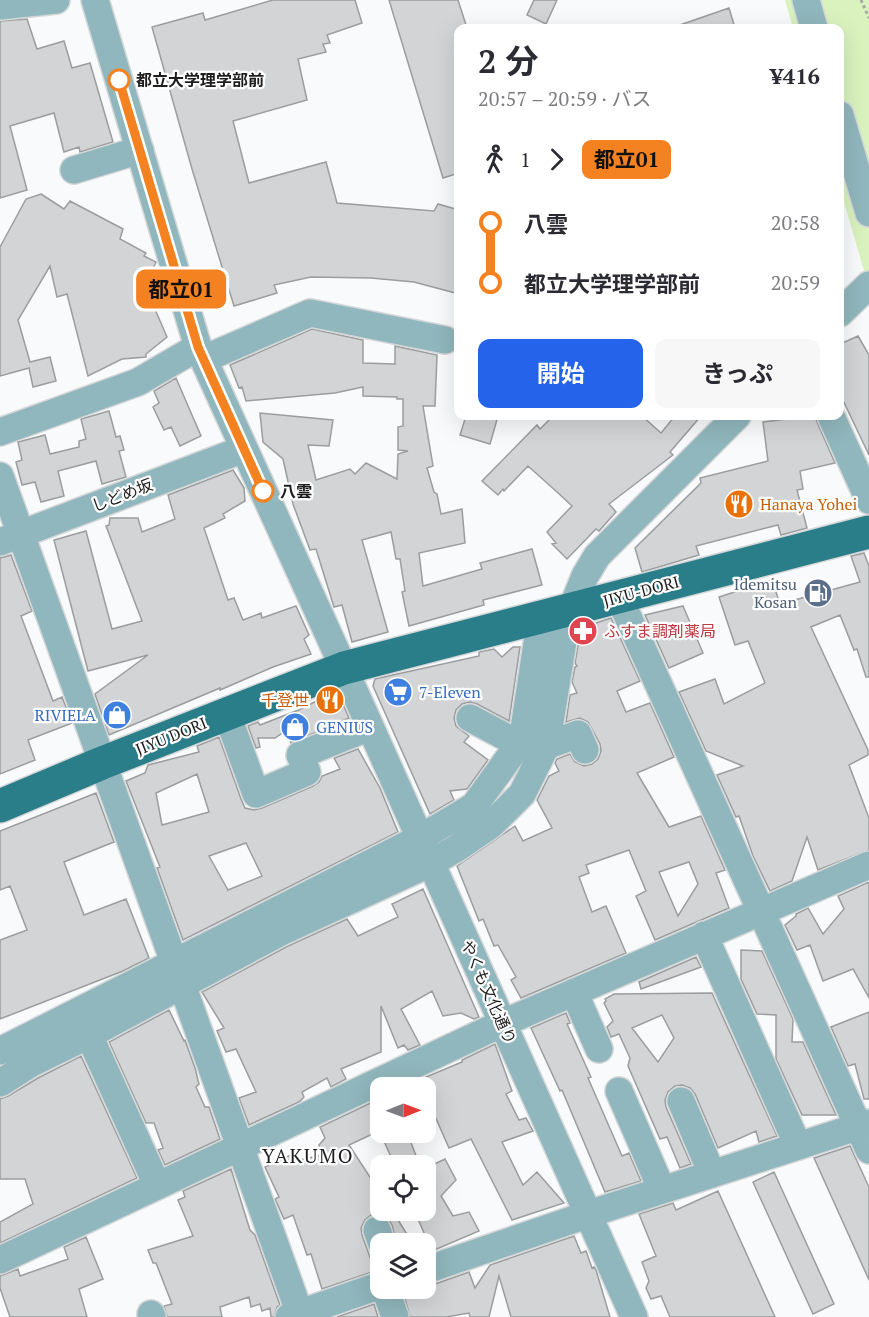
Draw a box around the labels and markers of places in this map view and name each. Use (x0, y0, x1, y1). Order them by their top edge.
marker: 都立大学理学部前 (108, 69, 130, 91)
place label: 都立大学理学部前 (136, 69, 264, 91)
marker: 八雲 (252, 480, 274, 502)
place label: 八雲 (280, 480, 312, 502)
restaurant icon: Hanaya Yohei (723, 488, 755, 520)
place label: Hanaya Yohei (760, 493, 857, 515)
place label: Idemitsu Kosan (734, 573, 797, 613)
fuel station icon: Idemitsu Kosan (802, 577, 834, 609)
pharmacy icon: ふすま調剤薬局 (567, 615, 599, 647)
place label: ふすま調剤薬局 (604, 620, 716, 642)
supermarket icon: 7-Eleven (382, 676, 414, 708)
place label: 7-Eleven (419, 681, 481, 703)
restaurant icon: 千登世 (314, 684, 346, 716)
place label: 千登世 (261, 689, 309, 711)
shop icon: RIVIELA (101, 699, 133, 731)
place label: RIVIELA (35, 704, 96, 726)
shop icon: GENIUS (279, 711, 311, 743)
place label: GENIUS (316, 716, 373, 738)

